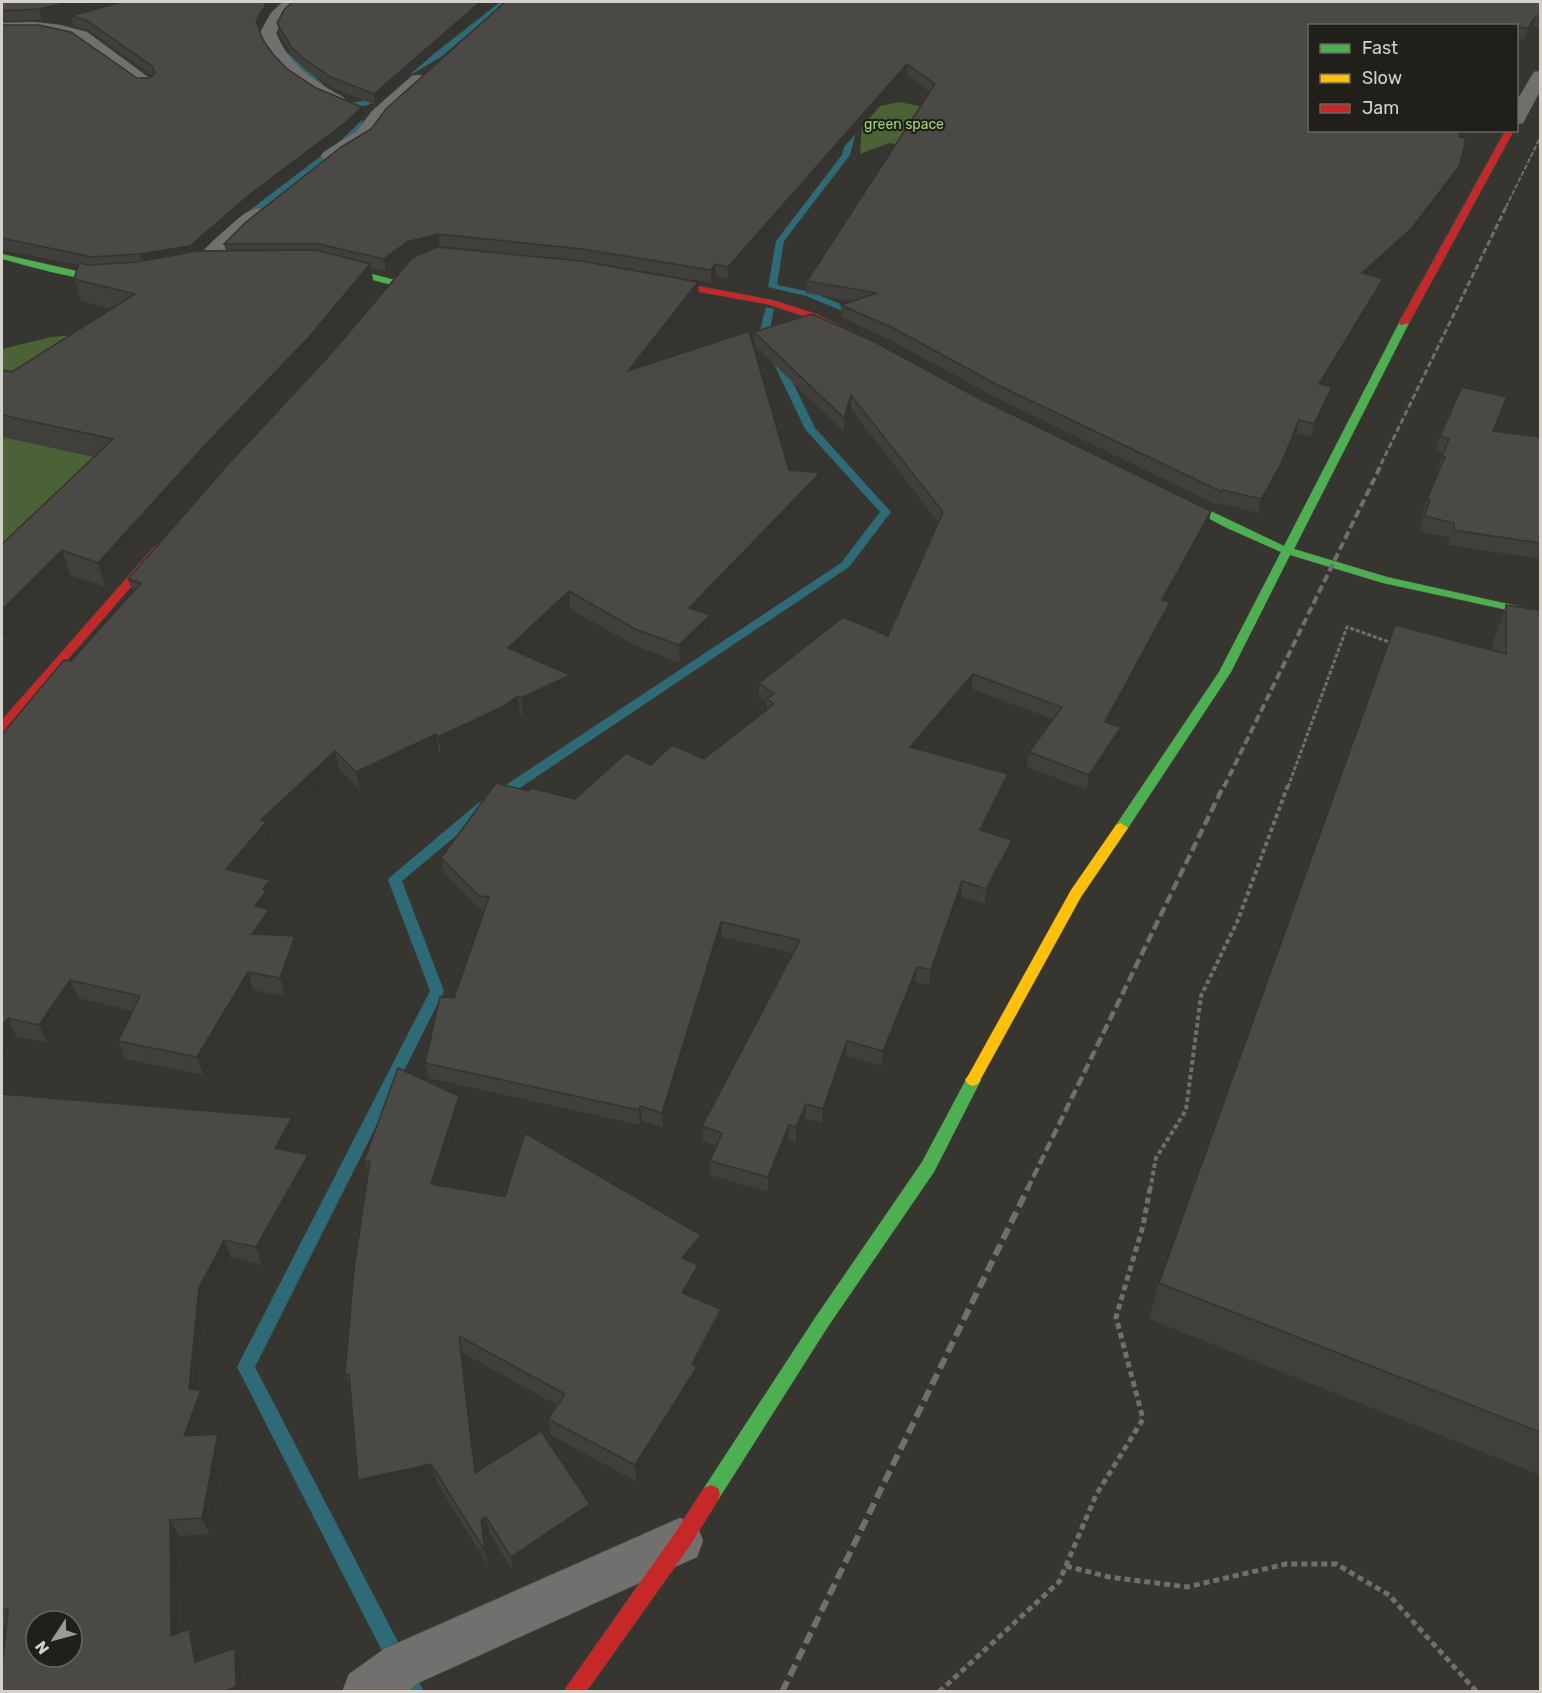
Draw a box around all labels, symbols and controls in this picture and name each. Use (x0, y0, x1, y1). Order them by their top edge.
legend (1308, 24, 1518, 132)
text: Fast (1362, 37, 1398, 59)
text: Slow (1362, 67, 1402, 89)
text: Jam (1362, 97, 1399, 119)
park label: green space (864, 116, 944, 133)
north arrow (24, 1609, 84, 1669)
text: N (31, 1637, 53, 1658)

